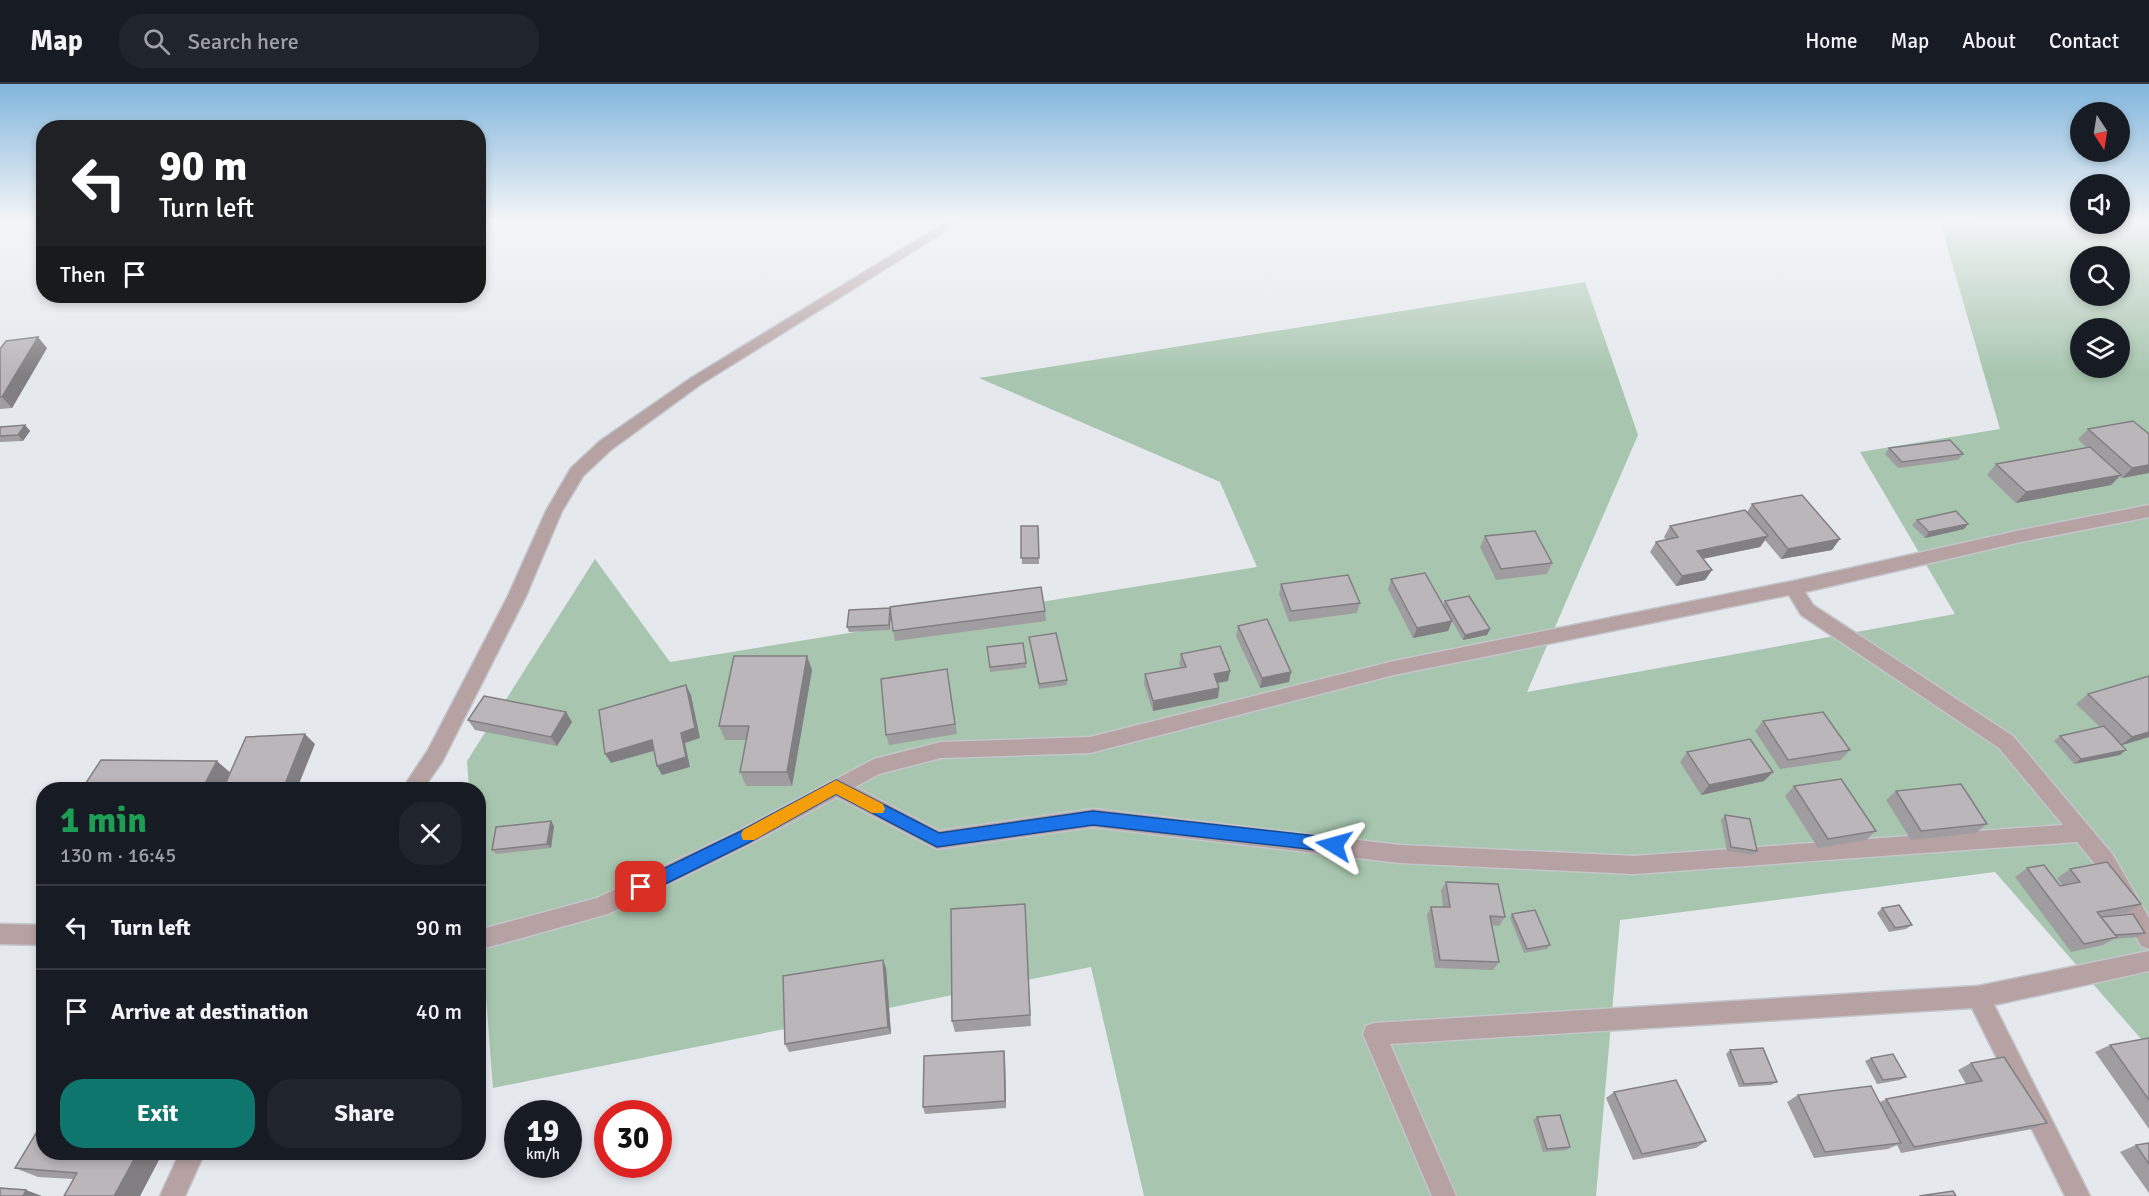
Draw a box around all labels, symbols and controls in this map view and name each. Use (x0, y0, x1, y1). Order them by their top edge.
search box (119, 14, 539, 68)
text: Map (30, 24, 83, 58)
icon: search (140, 25, 173, 58)
text: Search here (188, 28, 299, 55)
text: Home (1805, 28, 1858, 54)
text: Map (1891, 28, 1929, 54)
text: About (1962, 28, 2016, 54)
text: Contact (2049, 28, 2119, 54)
north arrow (2070, 102, 2130, 162)
map controls (2070, 102, 2130, 378)
text: 90 m (159, 141, 248, 192)
icon: left (60, 144, 138, 222)
button: sound (2070, 174, 2130, 234)
text: Turn left (159, 192, 254, 225)
button: search (2070, 246, 2130, 306)
icon: arrive (118, 258, 151, 291)
text: Then (60, 261, 106, 288)
button: layers (2070, 318, 2130, 378)
text: 1 min (60, 798, 147, 843)
button: close (399, 802, 462, 865)
position arrow (1302, 813, 1366, 877)
text: 130 m · 16:45 (60, 843, 176, 868)
pin (615, 861, 666, 912)
icon: arrive (624, 870, 657, 903)
icon: left (60, 911, 93, 944)
text: Turn left (111, 914, 191, 941)
text: 90 m (416, 914, 462, 941)
icon: arrive (60, 995, 93, 1028)
text: Arrive at destination (111, 998, 308, 1025)
text: 40 m (416, 998, 462, 1025)
button: Exit (60, 1079, 255, 1148)
button: Share (267, 1079, 462, 1148)
speed limit sign: 30 (594, 1100, 672, 1178)
text: 19 (527, 1113, 559, 1150)
text: km/h (526, 1145, 560, 1163)

